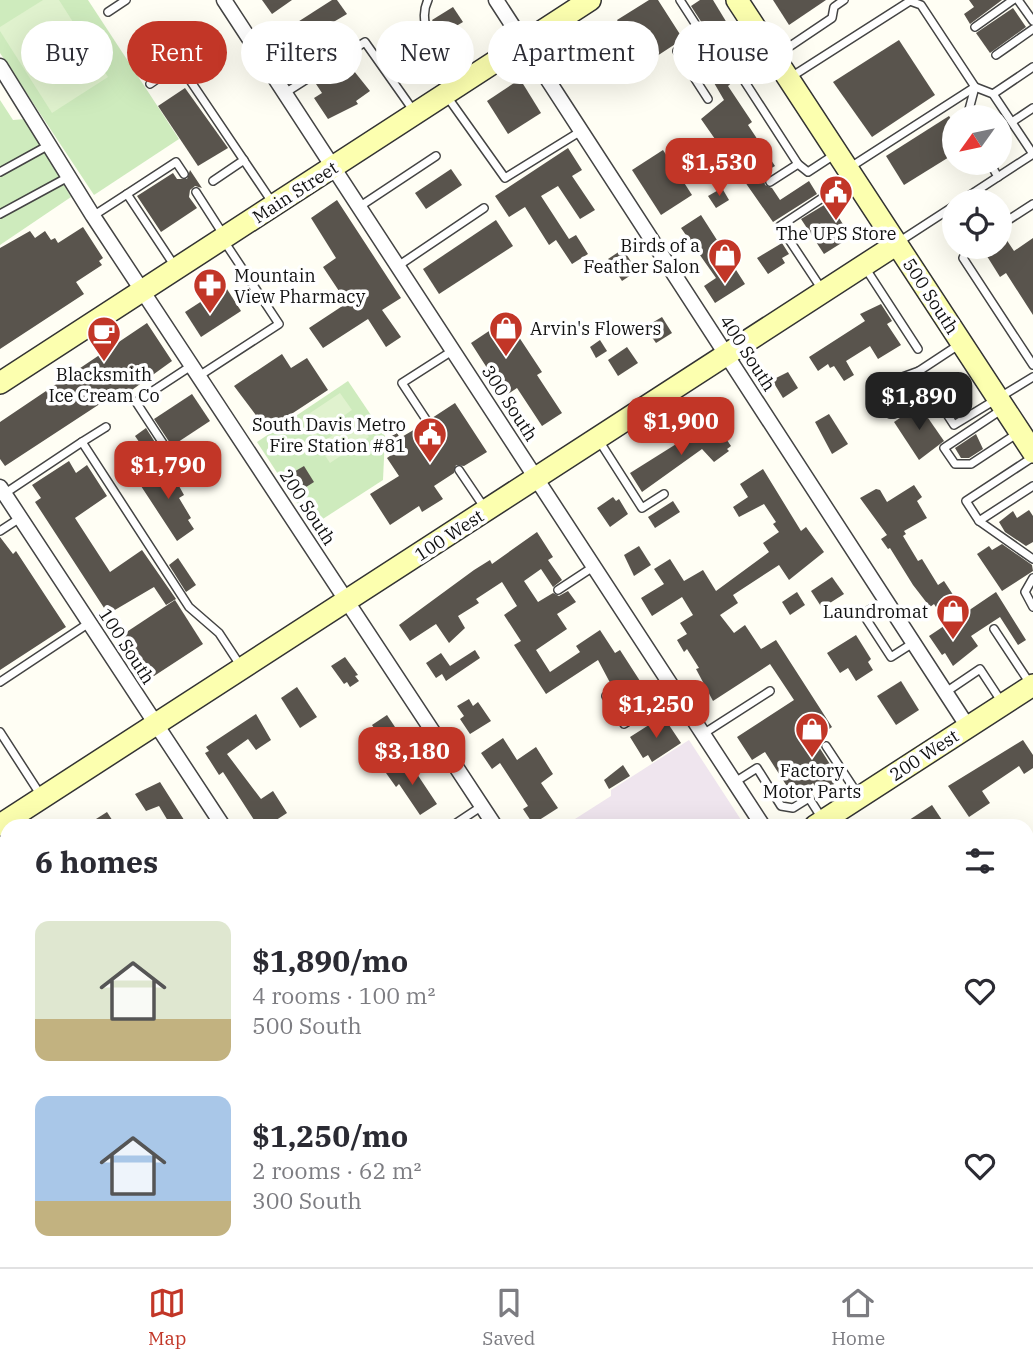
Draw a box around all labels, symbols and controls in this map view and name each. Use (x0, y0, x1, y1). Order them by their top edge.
chip: Buy (21, 21, 113, 84)
chip: Rent (127, 21, 227, 84)
chip: Filters (241, 21, 362, 84)
chip: New (376, 21, 474, 84)
chip: Apartment (488, 21, 659, 84)
chip: House (673, 21, 793, 84)
north arrow (942, 105, 1012, 175)
map controls (942, 105, 1012, 259)
pin: $1,530 (662, 138, 776, 198)
text: $1,530 (681, 146, 757, 176)
street label: Main Street (248, 156, 342, 228)
public building icon: The UPS Store (817, 173, 855, 222)
button: locate (942, 189, 1012, 259)
place label: The UPS Store (776, 222, 896, 245)
place label: Birds of a Feather Salon (583, 234, 700, 278)
shop icon: Birds of a Feather Salon (706, 236, 744, 285)
street label: 500 South (898, 254, 964, 338)
place label: Mountain View Pharmacy (234, 264, 366, 308)
pharmacy icon: Mountain View Pharmacy (191, 266, 229, 315)
shop icon: Arvin's Flowers (487, 309, 525, 358)
street label: 400 South (715, 311, 781, 395)
cafe icon: Blacksmith Ice Cream Co (85, 314, 123, 363)
place label: Arvin's Flowers (530, 317, 661, 340)
street label: 300 South (477, 361, 543, 445)
place label: Blacksmith Ice Cream Co (48, 363, 160, 407)
pin: $1,890 (862, 372, 976, 432)
text: $1,890 (881, 380, 957, 410)
pin: $1,900 (624, 398, 738, 457)
text: $1,900 (643, 405, 719, 435)
place label: South Davis Metro Fire Station #81 (252, 413, 406, 457)
public building icon: South Davis Metro Fire Station #81 (411, 415, 449, 464)
pin: $1,790 (111, 442, 225, 501)
text: $1,790 (130, 449, 206, 479)
street label: 200 South (275, 465, 341, 549)
street label: 100 West (410, 504, 488, 566)
shop icon: Laundromat (934, 592, 972, 641)
place label: Laundromat (823, 600, 928, 623)
street label: 100 South (94, 604, 160, 688)
pin: $1,250 (599, 680, 713, 740)
text: $1,250 (618, 688, 694, 718)
shop icon: Factory Motor Parts (793, 710, 831, 759)
street label: 200 West (885, 724, 963, 786)
pin: $3,180 (355, 728, 469, 787)
text: $3,180 (374, 735, 450, 765)
place label: Factory Motor Parts (763, 759, 861, 803)
text: 6 homes (35, 842, 158, 881)
icon: filters (961, 842, 999, 880)
text: $1,890/mo (252, 941, 408, 980)
icon: home (91, 949, 175, 1033)
icon: heart (961, 972, 999, 1010)
text: 4 rooms · 100 m² (252, 980, 435, 1010)
text: 500 South (252, 1010, 362, 1040)
text: $1,250/mo (252, 1116, 408, 1155)
icon: home (91, 1124, 175, 1208)
icon: heart (961, 1147, 999, 1185)
text: 2 rooms · 62 m² (252, 1155, 422, 1185)
text: 300 South (252, 1185, 362, 1215)
tab: Map (148, 1284, 186, 1350)
tab: Saved (482, 1284, 535, 1350)
tab: Home (831, 1284, 885, 1350)

